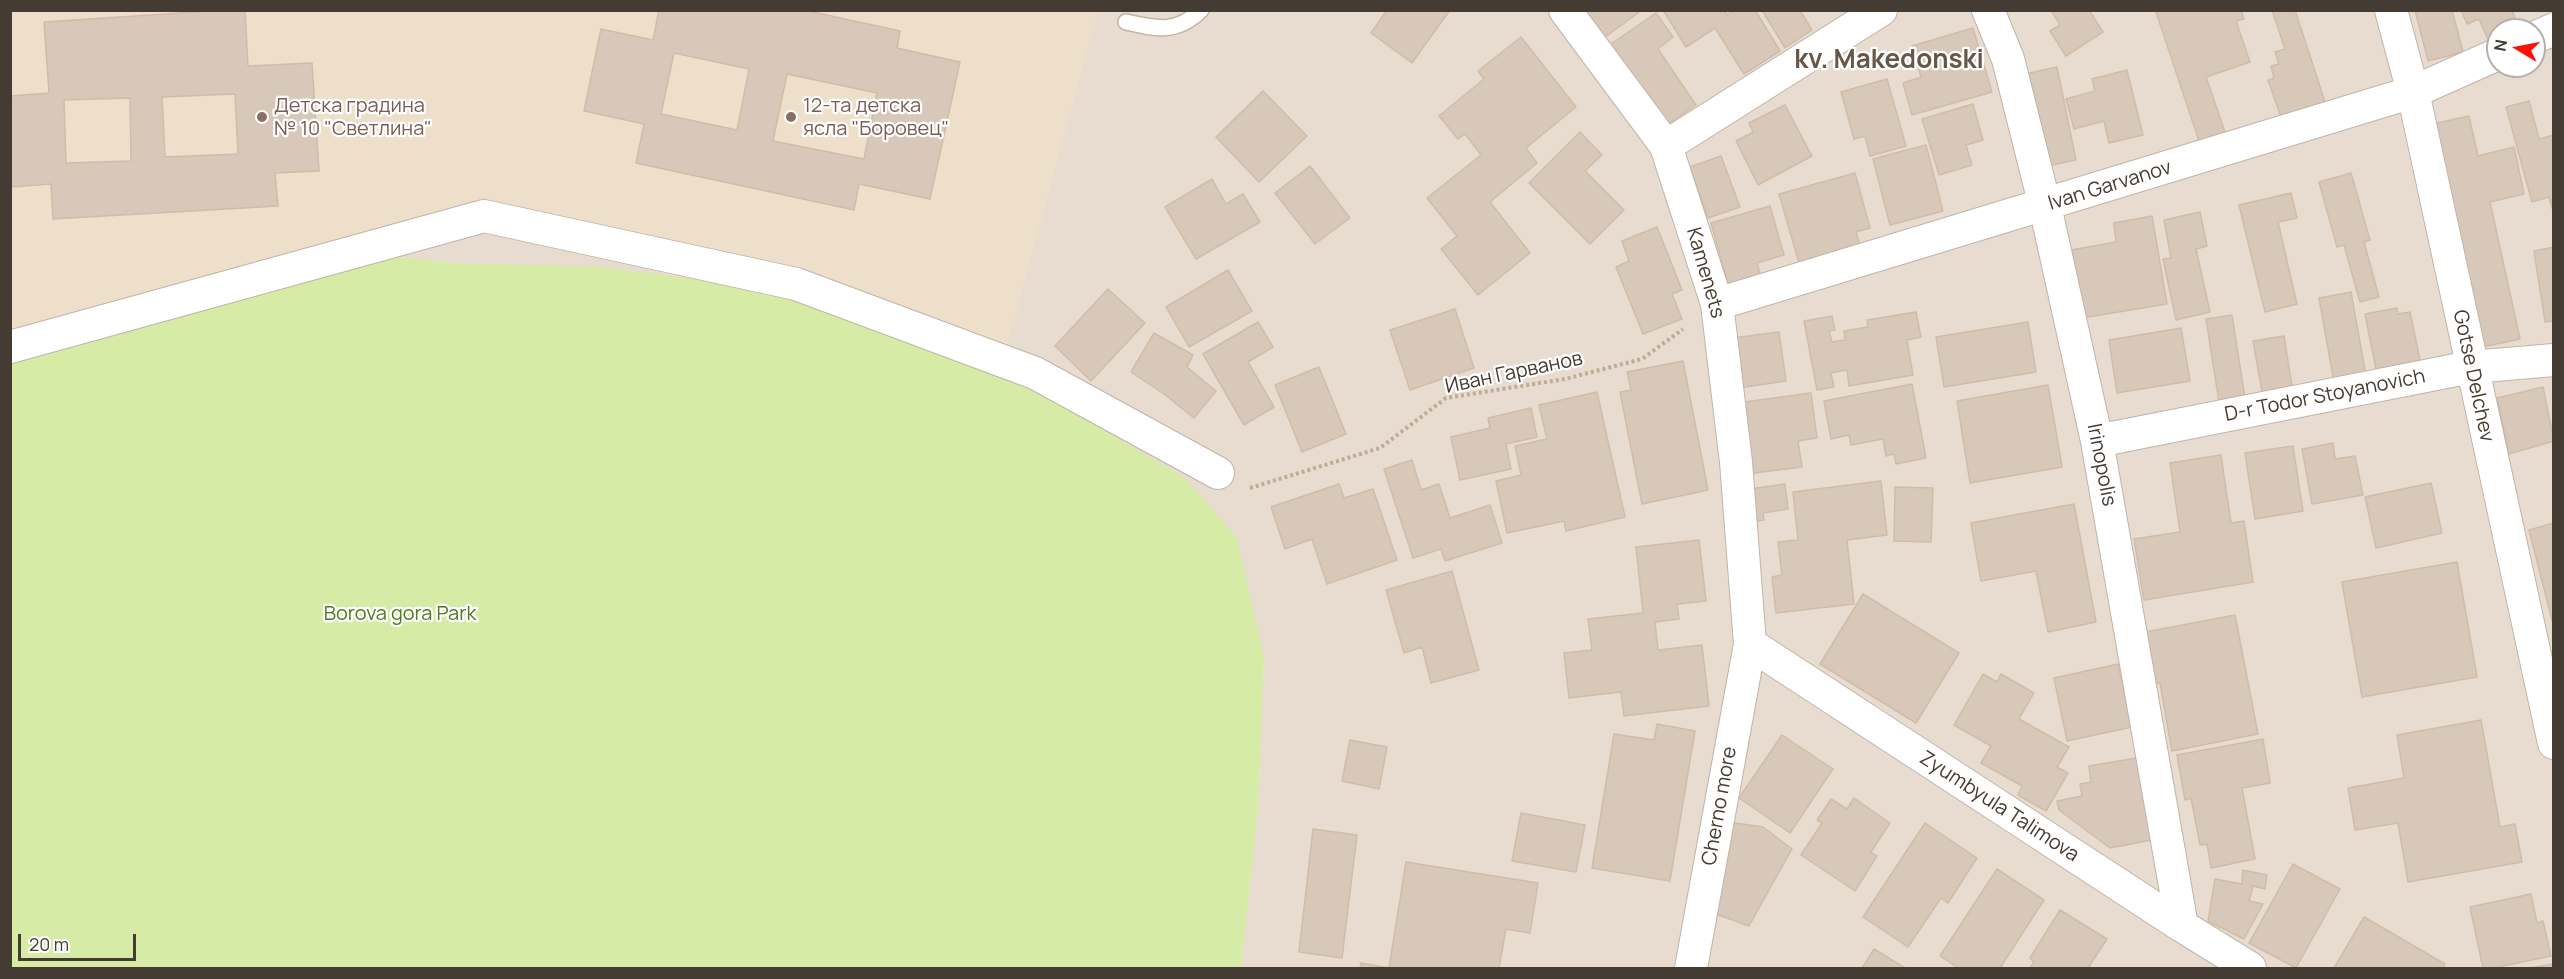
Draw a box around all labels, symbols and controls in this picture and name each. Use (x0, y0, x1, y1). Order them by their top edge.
north arrow (2486, 18, 2546, 78)
text: N (2488, 38, 2512, 53)
district label: kv. Makedonski (1794, 45, 1984, 77)
place label: Детска градина № 10 "Светлина" (274, 94, 432, 141)
place label: 12-та детска ясла "Боровец" (803, 94, 949, 141)
marker: Детска градина № 10 "Светлина" (255, 110, 269, 124)
marker: 12-та детска ясла "Боровец" (784, 110, 798, 124)
street label: Ivan Garvanov (2045, 156, 2175, 216)
street label: Kamenets (1681, 225, 1729, 321)
street label: Gotse Delchev (2447, 308, 2499, 444)
street label: Иван Гарванов (1443, 347, 1585, 399)
street label: D-r Todor Stoyanovich (2223, 365, 2427, 427)
street label: Irinopolis (2081, 422, 2121, 508)
park label: Borova gora Park (324, 602, 476, 626)
street label: Cherno more (1698, 745, 1742, 867)
street label: Zyumbyula Talimova (1915, 747, 2083, 867)
scale bar (21, 922, 140, 960)
text: 20 m (29, 932, 69, 956)

